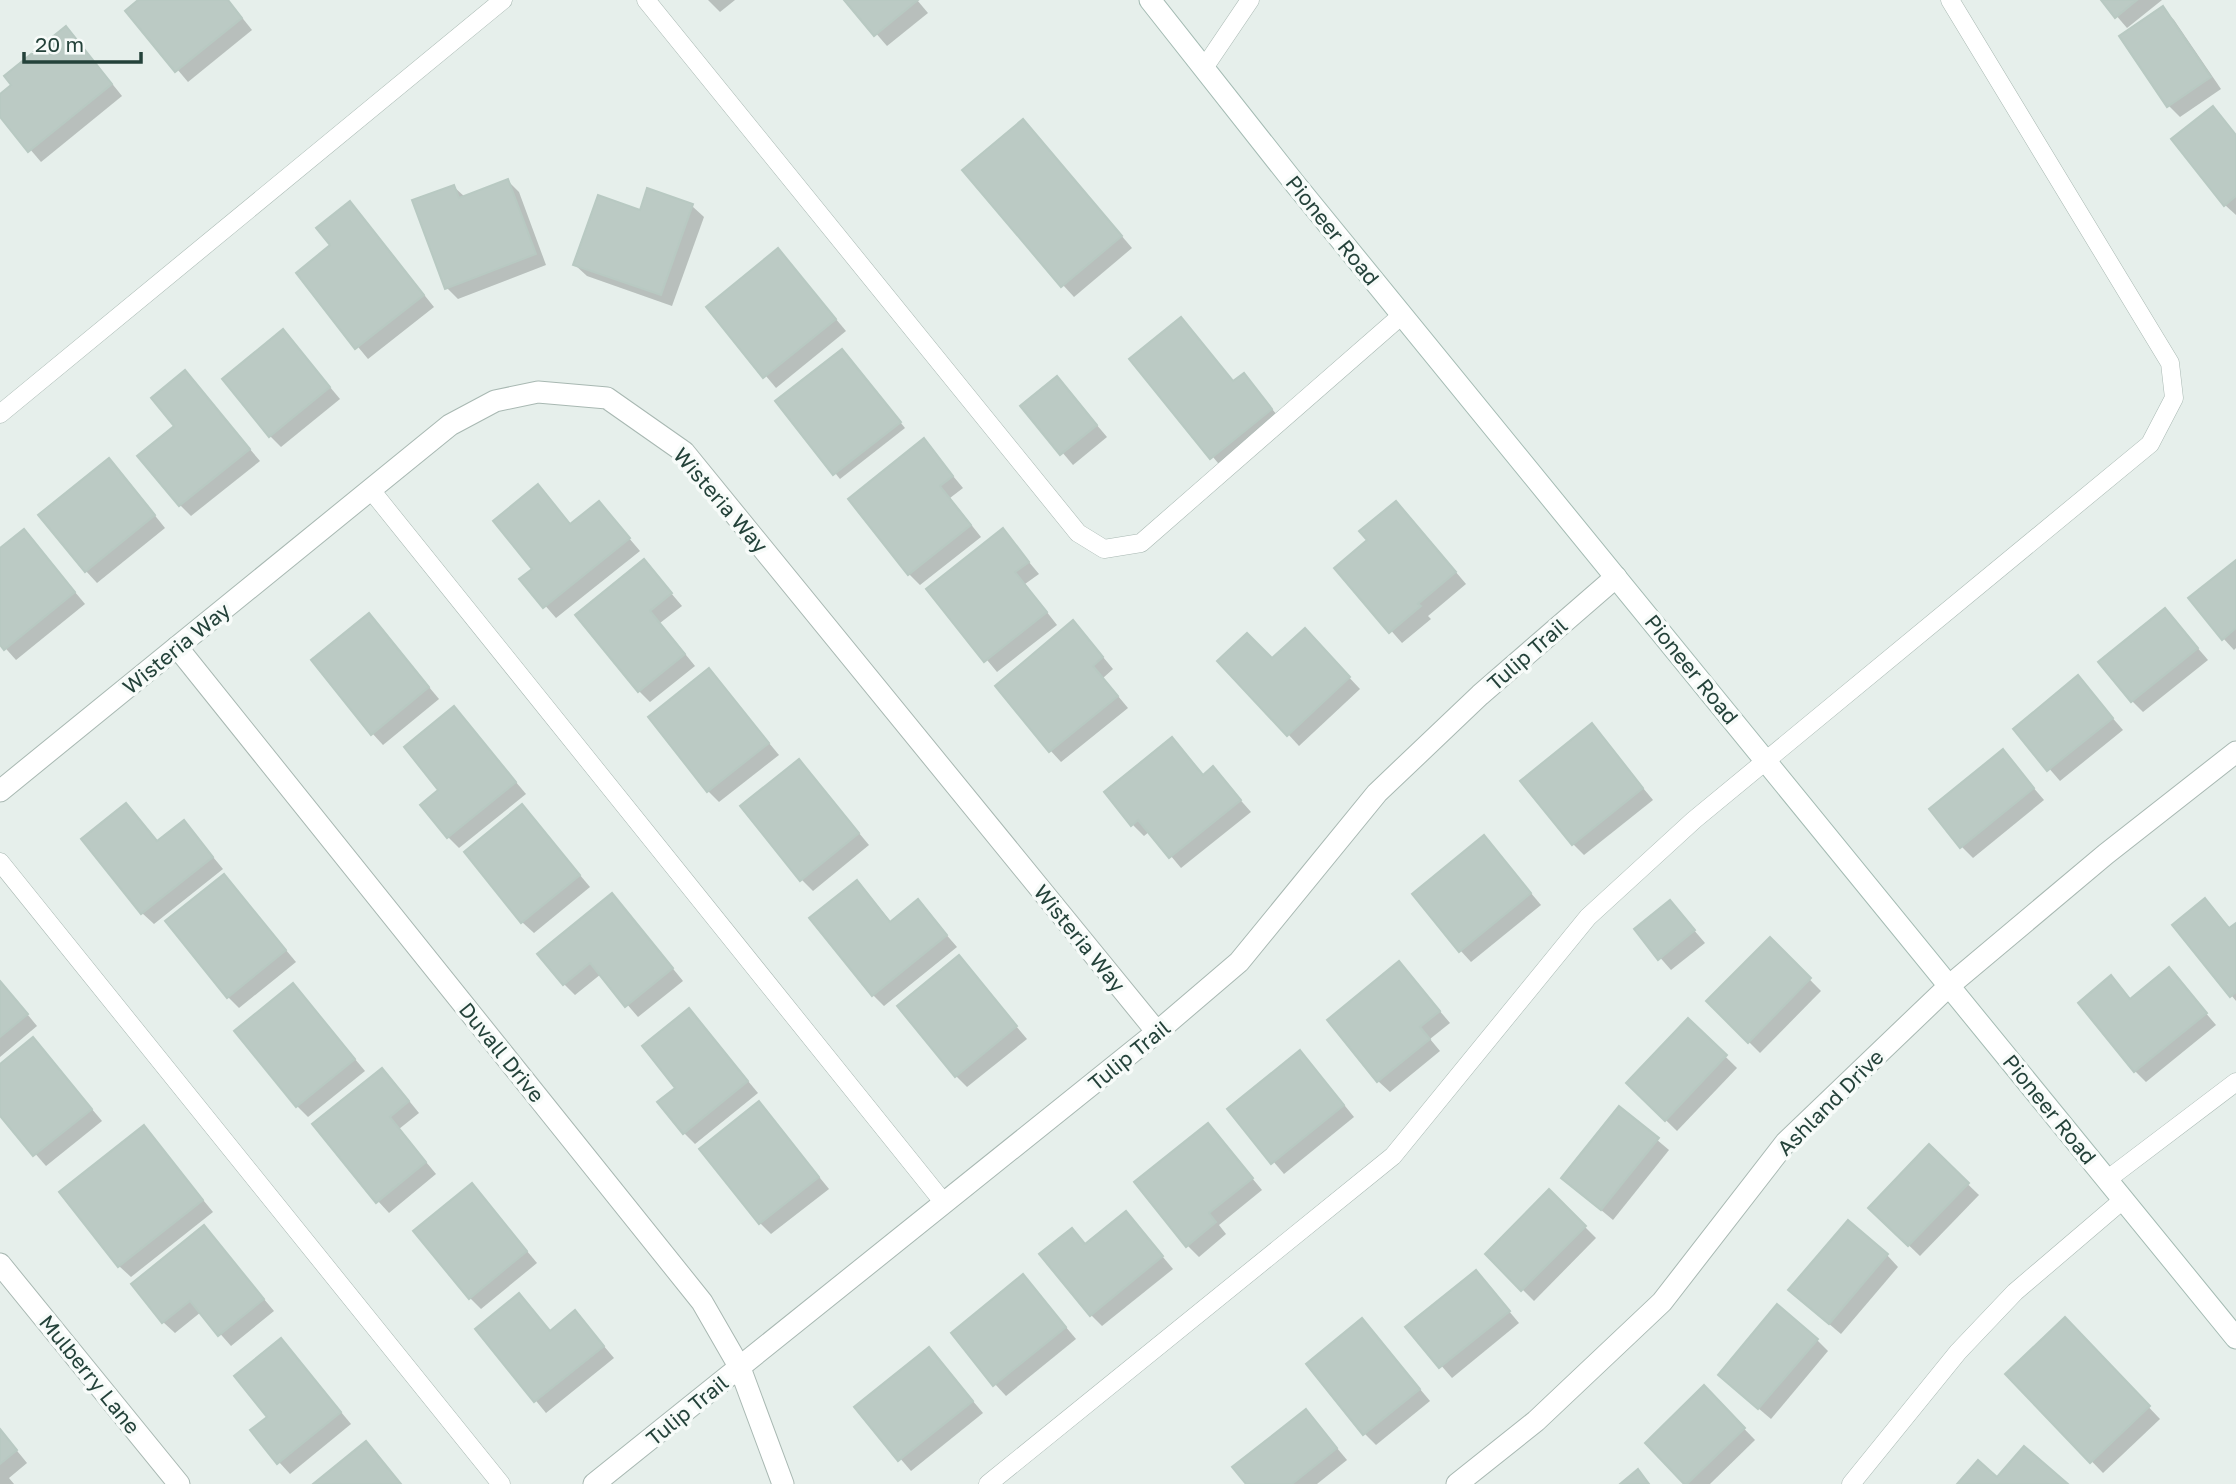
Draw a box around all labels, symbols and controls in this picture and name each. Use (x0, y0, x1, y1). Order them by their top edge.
scale bar (24, 21, 142, 65)
text: 20 m (35, 31, 84, 57)
street label: Pioneer Road (1281, 170, 1385, 290)
street label: Wisteria Way (668, 442, 774, 558)
street label: Wisteria Way (117, 597, 235, 699)
street label: Pioneer Road (1640, 609, 1744, 729)
street label: Tulip Trail (1482, 612, 1572, 696)
street label: Wisteria Way (1029, 879, 1131, 997)
street label: Duvall Drive (454, 997, 550, 1107)
street label: Tulip Trail (1083, 1014, 1175, 1096)
street label: Ashland Drive (1771, 1043, 1889, 1161)
street label: Pioneer Road (1998, 1049, 2102, 1169)
street label: Mulberry Lane (34, 1309, 146, 1439)
street label: Tulip Trail (641, 1369, 733, 1451)

